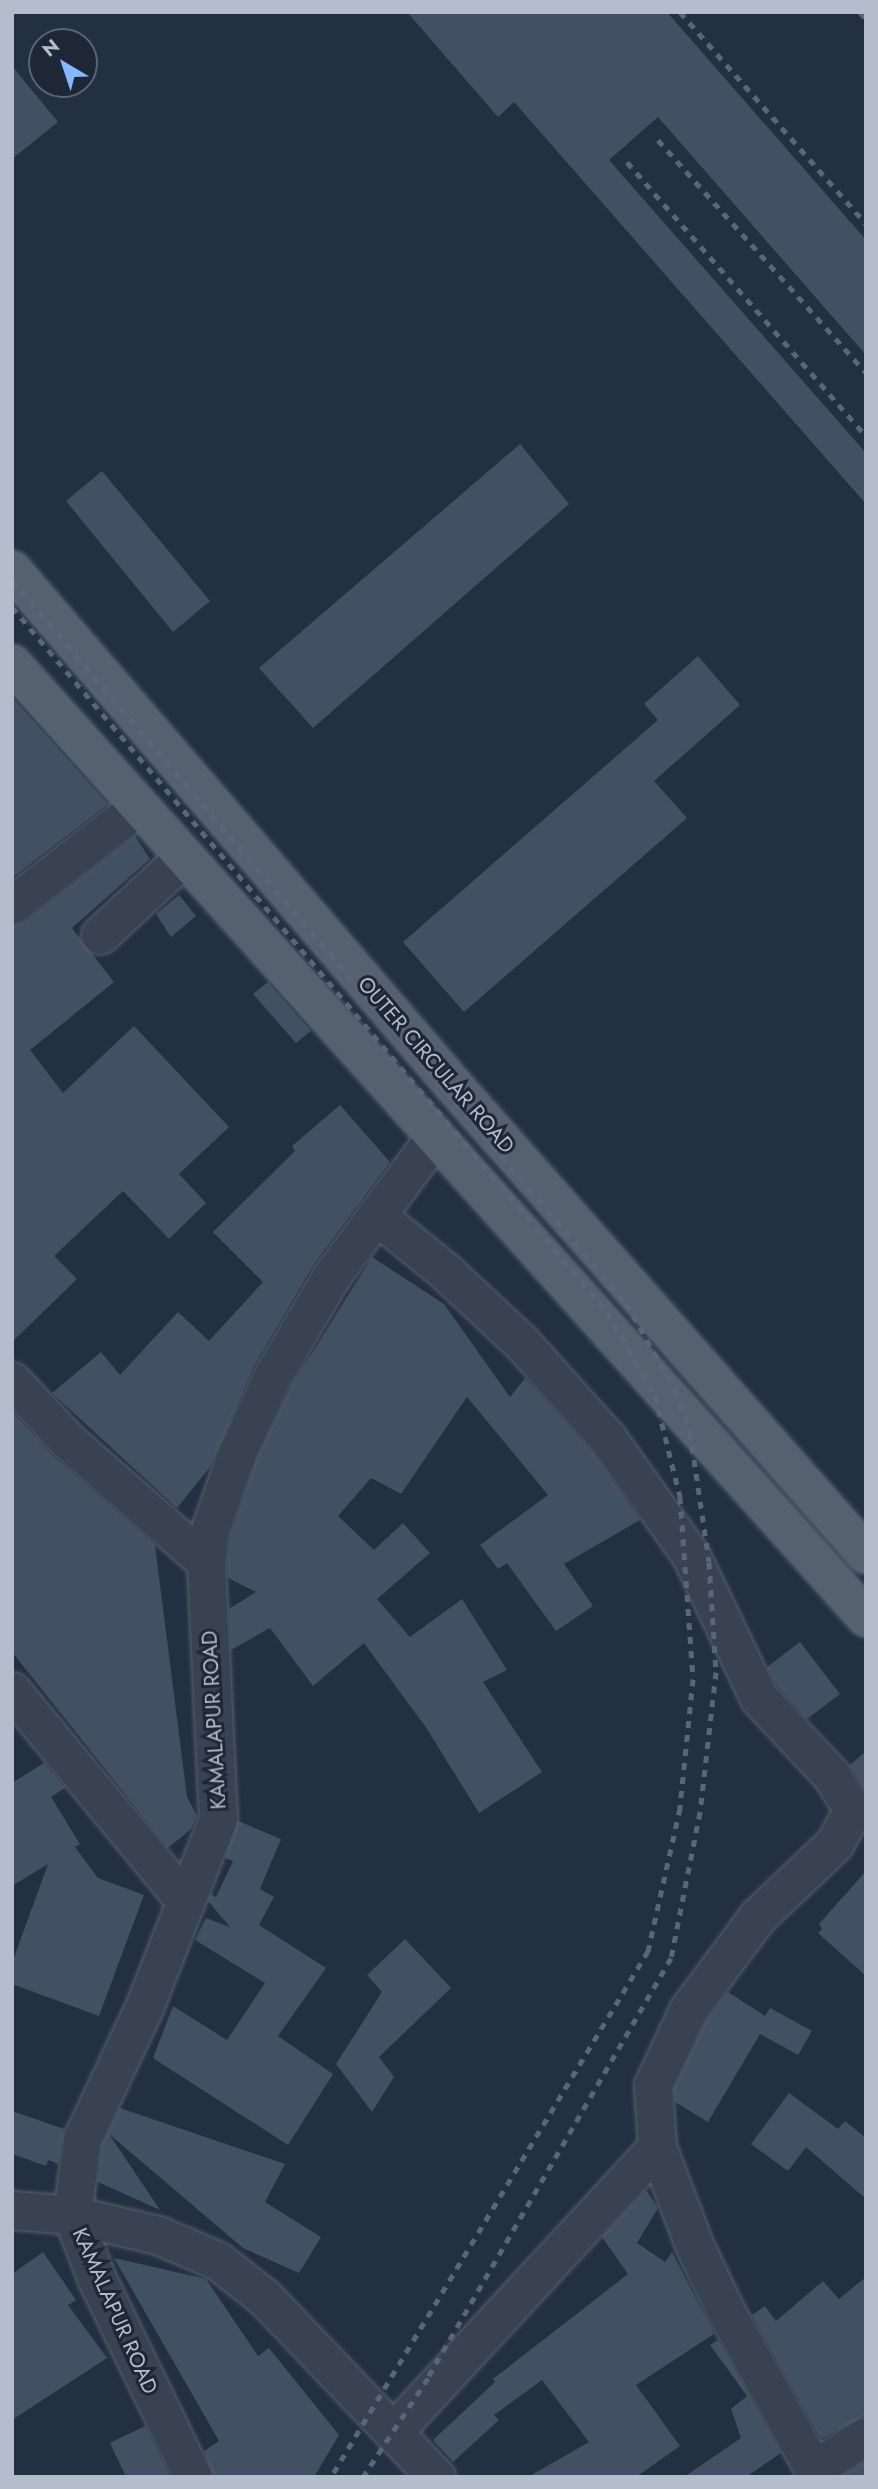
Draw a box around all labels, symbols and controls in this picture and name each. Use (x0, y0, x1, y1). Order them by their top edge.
north arrow (28, 28, 98, 98)
text: N (36, 33, 65, 63)
street label: OUTER CIRCULAR ROAD (352, 972, 520, 1158)
street label: KAMALAPUR ROAD (197, 1630, 231, 1810)
street label: KAMALAPUR ROAD (67, 2224, 163, 2398)

